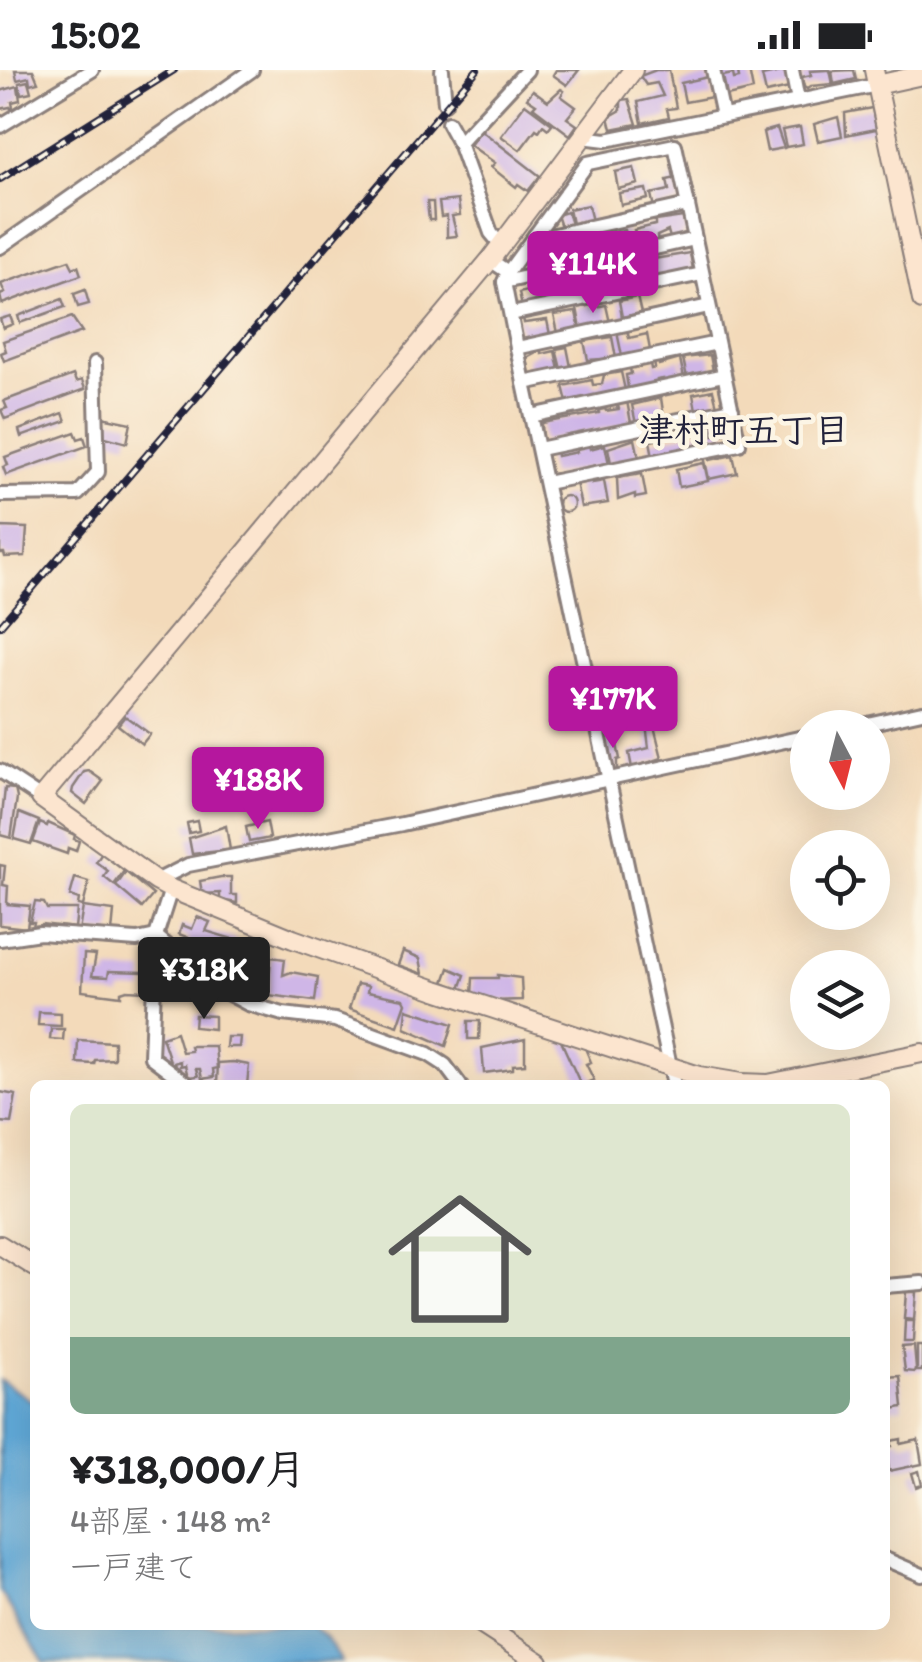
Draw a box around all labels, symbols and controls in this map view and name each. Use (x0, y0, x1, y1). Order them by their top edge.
text: 15:02 (50, 12, 140, 58)
pin: ¥114K (523, 231, 663, 316)
text: ¥114K (549, 244, 637, 282)
district label: 津村町五丁目 (639, 409, 849, 451)
pin: ¥177K (543, 666, 683, 751)
text: ¥177K (571, 679, 655, 717)
north arrow (790, 710, 890, 810)
map controls (790, 710, 890, 1050)
pin: ¥188K (188, 747, 328, 832)
text: ¥188K (214, 760, 302, 798)
button: locate (790, 830, 890, 930)
pin: ¥318K (134, 937, 274, 1022)
text: ¥318K (160, 950, 248, 988)
button: layers (790, 950, 890, 1050)
icon: home (370, 1169, 550, 1349)
text: ¥318,000/月 (70, 1443, 306, 1494)
text: 4部屋 · 148 m² (70, 1502, 271, 1540)
text: 一戸建て (70, 1548, 198, 1586)

